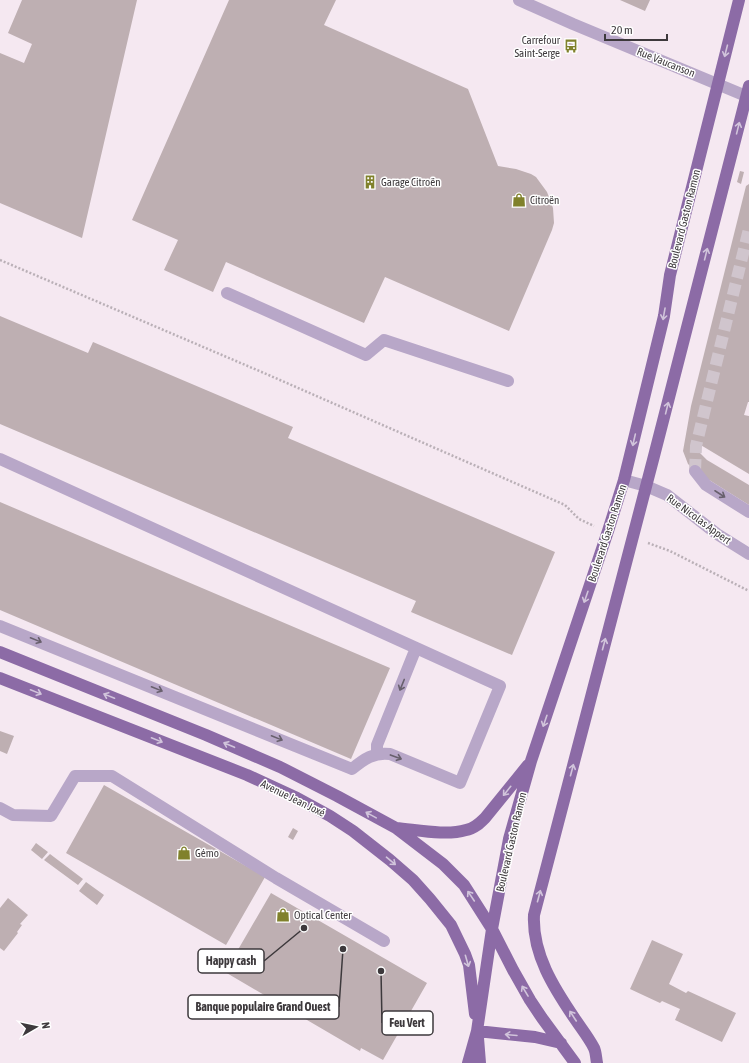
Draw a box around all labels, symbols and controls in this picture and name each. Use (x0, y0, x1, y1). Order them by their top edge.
scale bar (605, 16, 667, 42)
text: 20 m (611, 23, 633, 37)
place label: Carrefour Saint-Serge (514, 34, 561, 59)
bus stop icon: Carrefour Saint-Serge (563, 38, 579, 54)
street label: Rue Vaucanson (635, 45, 697, 79)
one-way arrow (721, 45, 729, 58)
one-way arrow (735, 122, 743, 135)
street label: Boulevard Gaston Ramon (666, 168, 702, 270)
building icon: Garage Citroën (362, 174, 378, 190)
place label: Garage Citroën (381, 176, 441, 188)
shop icon: Citroën (511, 192, 527, 208)
place label: Citroën (530, 194, 559, 206)
one-way arrow (703, 248, 710, 261)
one-way arrow (660, 307, 668, 320)
one-way arrow (663, 401, 671, 414)
one-way arrow (630, 433, 638, 446)
street label: Boulevard Gaston Ramon (586, 483, 628, 583)
one-way arrow (714, 490, 725, 498)
street label: Rue Nicolas Appert (665, 492, 733, 546)
one-way arrow (582, 591, 589, 604)
one-way arrow (30, 637, 42, 645)
one-way arrow (601, 638, 609, 651)
one-way arrow (397, 678, 405, 690)
one-way arrow (150, 685, 162, 693)
one-way arrow (30, 689, 42, 697)
one-way arrow (104, 691, 116, 699)
one-way arrow (540, 714, 548, 726)
one-way arrow (271, 735, 283, 742)
one-way arrow (151, 737, 163, 745)
one-way arrow (224, 741, 236, 749)
one-way arrow (390, 753, 402, 761)
one-way arrow (568, 764, 576, 777)
street label: Avenue Jean Joxé (259, 777, 327, 819)
one-way arrow (502, 786, 511, 797)
street label: Boulevard Gaston Ramon (494, 791, 528, 893)
one-way arrow (365, 810, 377, 818)
shop icon: Gémo (176, 845, 192, 861)
place label: Gémo (195, 847, 219, 859)
one-way arrow (385, 856, 396, 865)
one-way arrow (467, 890, 475, 901)
one-way arrow (536, 890, 543, 903)
shop icon: Optical Center (275, 907, 291, 923)
place label: Optical Center (294, 909, 352, 921)
callout: Happy cash (198, 949, 264, 973)
text: Happy cash (206, 954, 256, 968)
one-way arrow (464, 954, 471, 967)
one-way arrow (521, 986, 529, 997)
callout: Banque populaire Grand Ouest (188, 995, 339, 1019)
text: Banque populaire Grand Ouest (196, 1000, 331, 1014)
north arrow (16, 1007, 56, 1047)
callout: Feu Vert (382, 1011, 433, 1035)
one-way arrow (569, 1011, 577, 1022)
text: Feu Vert (389, 1016, 425, 1030)
text: N (39, 1021, 52, 1030)
one-way arrow (505, 1031, 518, 1038)

